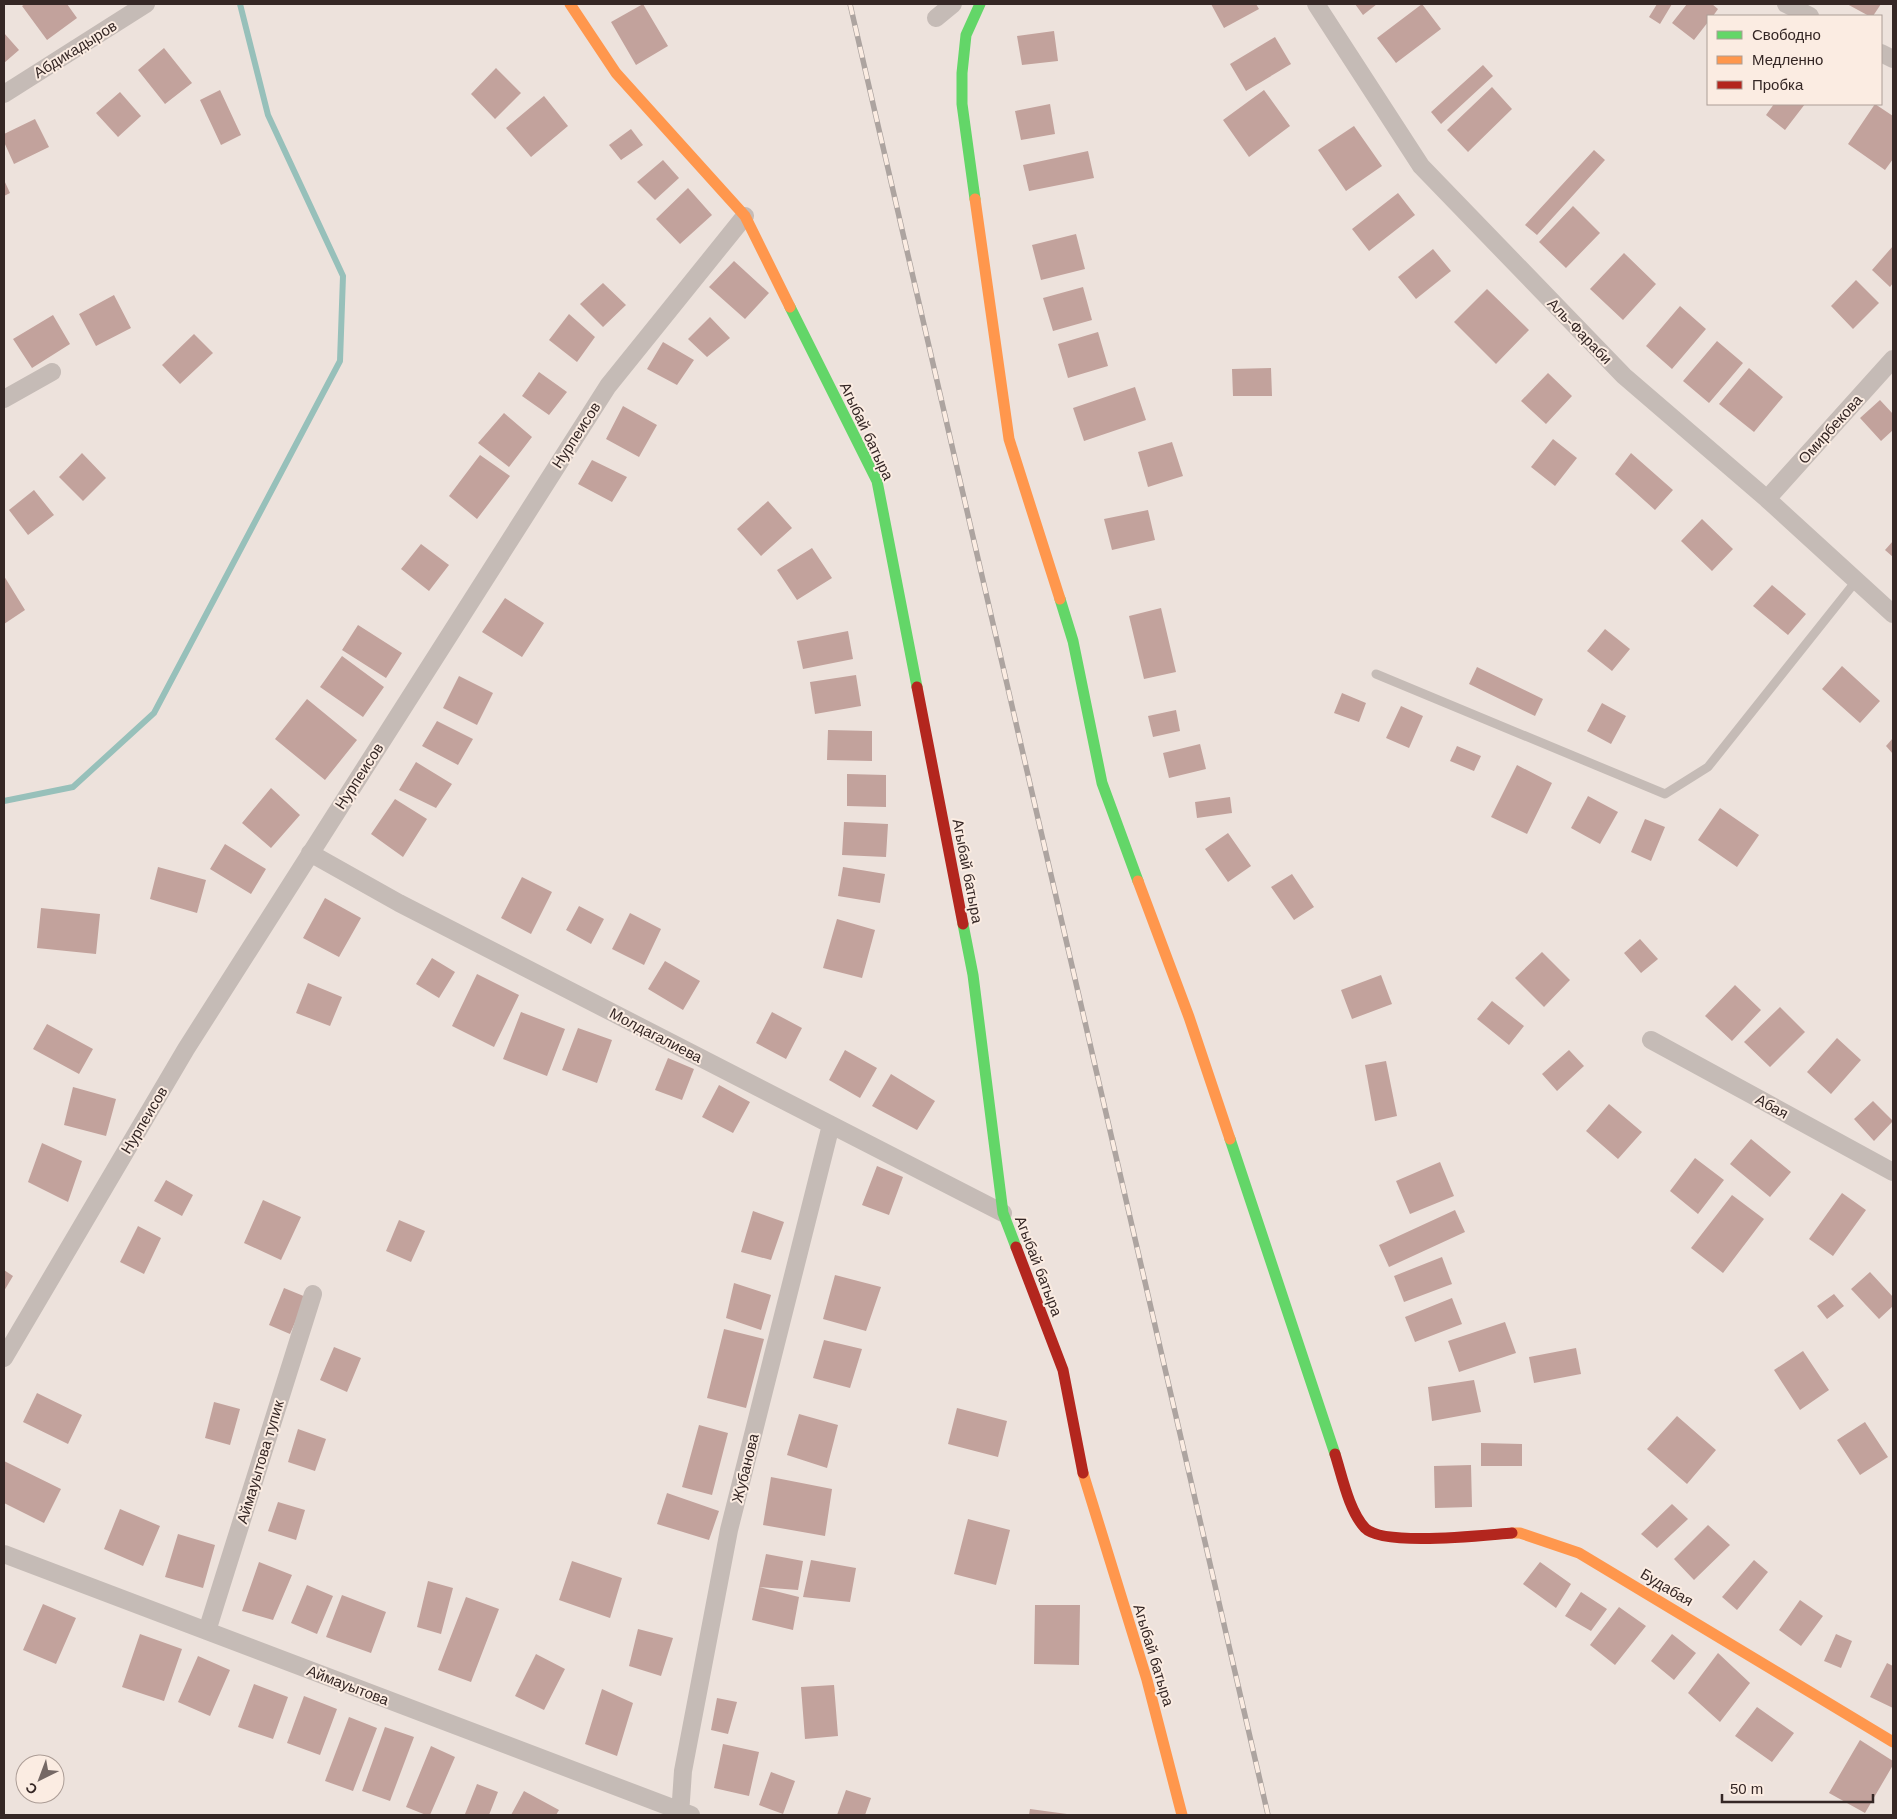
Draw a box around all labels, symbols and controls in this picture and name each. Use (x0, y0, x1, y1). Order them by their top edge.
legend (1707, 15, 1882, 105)
street label: Абдикадыров (30, 17, 120, 81)
text: Свободно (1752, 26, 1821, 43)
text: Медленно (1752, 51, 1823, 68)
text: Пробка (1752, 76, 1804, 93)
street label: Аль-Фараби (1544, 295, 1616, 367)
street label: Агыбай батыра (837, 379, 897, 483)
street label: Омирбекова (1795, 391, 1866, 467)
street label: Нурпеисов (548, 399, 604, 471)
street label: Нурпеисов (331, 740, 387, 812)
street label: Агыбай батыра (950, 817, 987, 925)
street label: Молдагалиева (607, 1004, 706, 1066)
street label: Нурпеисов (117, 1083, 171, 1157)
street label: Абая (1753, 1090, 1791, 1122)
street label: Агыбай батыра (1012, 1213, 1066, 1319)
street label: Аймауытова тупик (233, 1398, 287, 1526)
street label: Жубанова (728, 1431, 762, 1504)
street label: Будабая (1638, 1565, 1696, 1609)
street label: Агыбай батыра (1130, 1602, 1178, 1709)
street label: Аймауытова (305, 1662, 392, 1709)
north arrow (15, 1754, 65, 1804)
scale bar (1722, 1772, 1873, 1804)
text: С (22, 1779, 40, 1798)
text: 50 m (1730, 1780, 1763, 1797)

